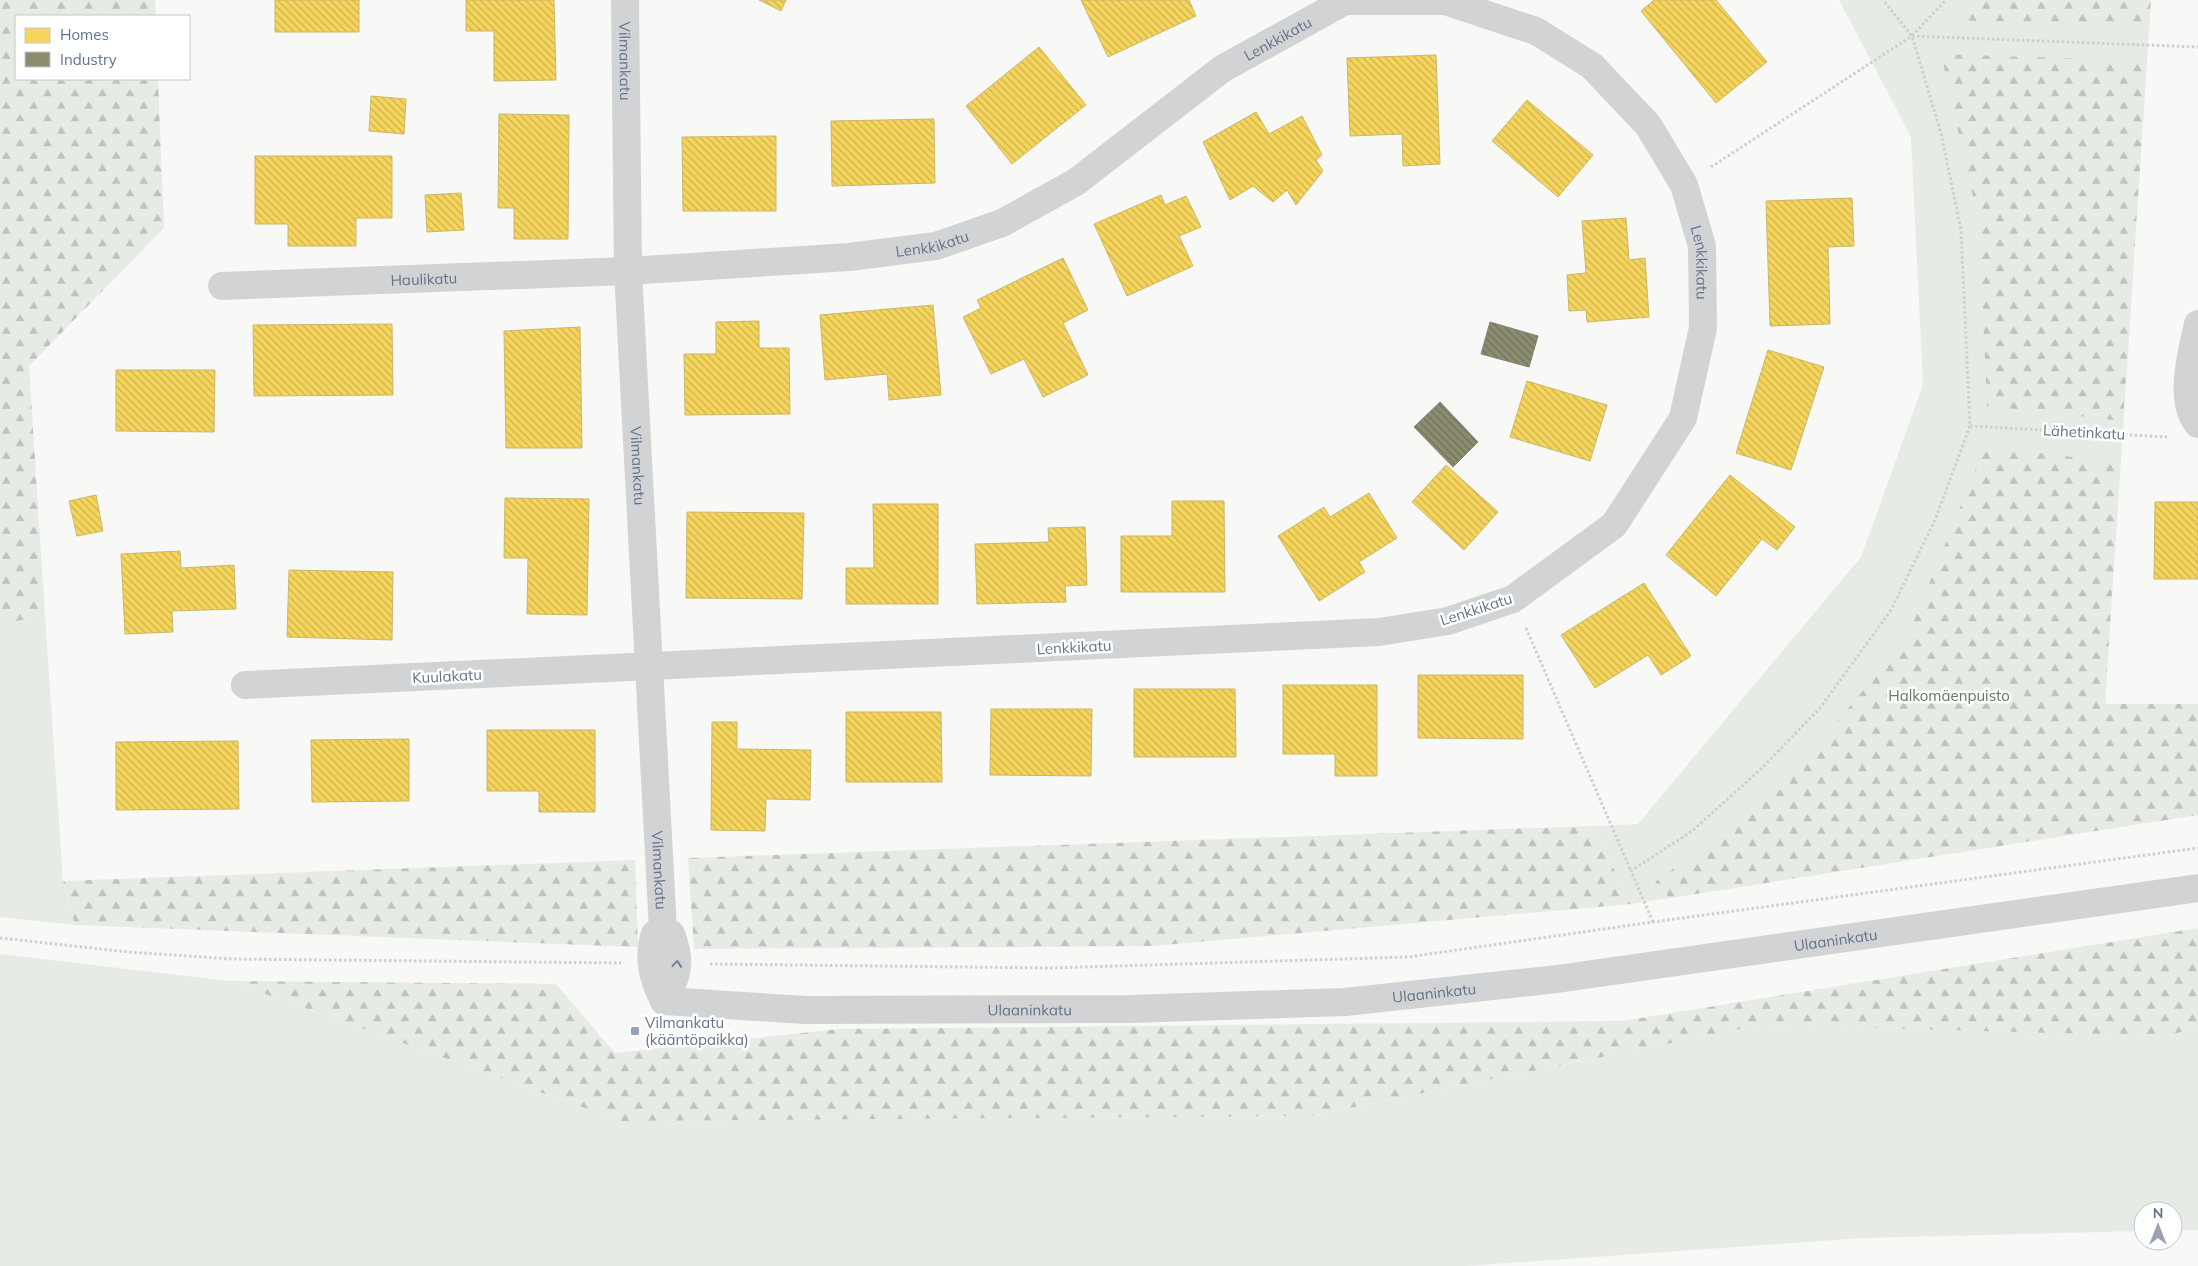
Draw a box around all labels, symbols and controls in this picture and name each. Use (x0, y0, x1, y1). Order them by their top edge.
street label: Lenkkikatu (1240, 12, 1315, 65)
legend (15, 15, 190, 80)
street label: Vilmankatu (616, 21, 636, 101)
text: Homes (60, 25, 109, 44)
text: Industry (60, 50, 117, 69)
street label: Lenkkikatu (1687, 223, 1712, 300)
street label: Lenkkikatu (894, 226, 971, 261)
street label: Haulikatu (390, 268, 458, 289)
street label: Lähetinkatu (2042, 420, 2126, 444)
street label: Vilmankatu (627, 426, 650, 506)
street label: Lenkkikatu (1438, 588, 1514, 630)
street label: Lenkkikatu (1036, 636, 1112, 658)
street label: Kuulakatu (412, 665, 482, 687)
park label: Halkomäenpuisto (1888, 686, 2010, 705)
street label: Vilmankatu (648, 830, 671, 910)
street label: Ulaaninkatu (1792, 924, 1879, 955)
one-way arrow (672, 959, 683, 967)
street label: Ulaaninkatu (1391, 978, 1477, 1006)
street label: Ulaaninkatu (988, 1000, 1072, 1019)
place label: Vilmankatu (kääntöpaikka) (645, 1013, 749, 1049)
marker: Vilmankatu (kääntöpaikka) (629, 1025, 641, 1037)
north arrow (2133, 1201, 2183, 1251)
text: N (2153, 1204, 2163, 1222)

